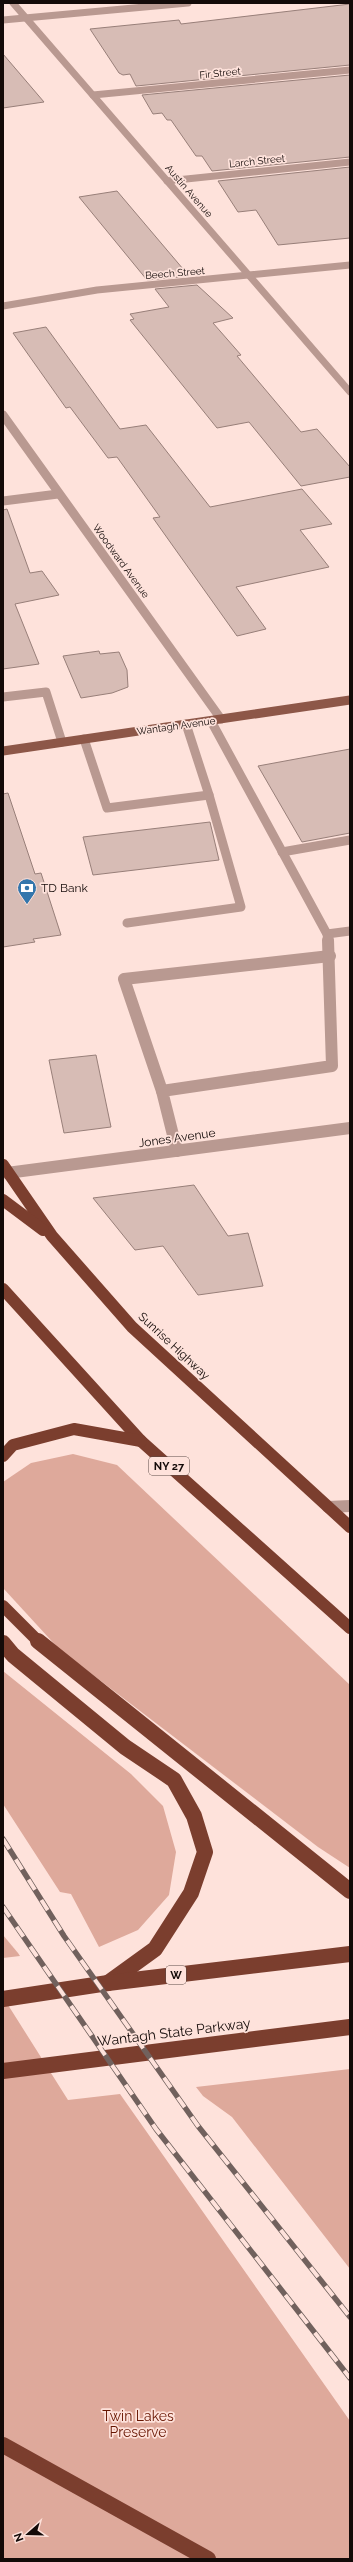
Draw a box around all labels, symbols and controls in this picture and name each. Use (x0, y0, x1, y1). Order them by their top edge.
street label: Fir Street (199, 65, 242, 81)
street label: Larch Street (228, 153, 286, 169)
street label: Austin Avenue (163, 162, 215, 220)
street label: Beech Street (145, 265, 206, 281)
street label: Woodward Avenue (91, 522, 151, 600)
street label: Wantagh Avenue (136, 715, 216, 737)
bank icon: TD Bank (16, 877, 38, 905)
place label: TD Bank (41, 881, 88, 895)
street label: Jones Avenue (138, 1126, 216, 1150)
street label: Sunrise Highway (135, 1309, 213, 1383)
road number: NY 27 (149, 1457, 189, 1475)
road number: W (166, 1966, 186, 1984)
street label: Wantagh State Parkway (97, 2015, 252, 2049)
park label: Twin Lakes Preserve (102, 2408, 174, 2440)
north arrow (8, 2514, 48, 2554)
text: N (12, 2531, 27, 2543)

